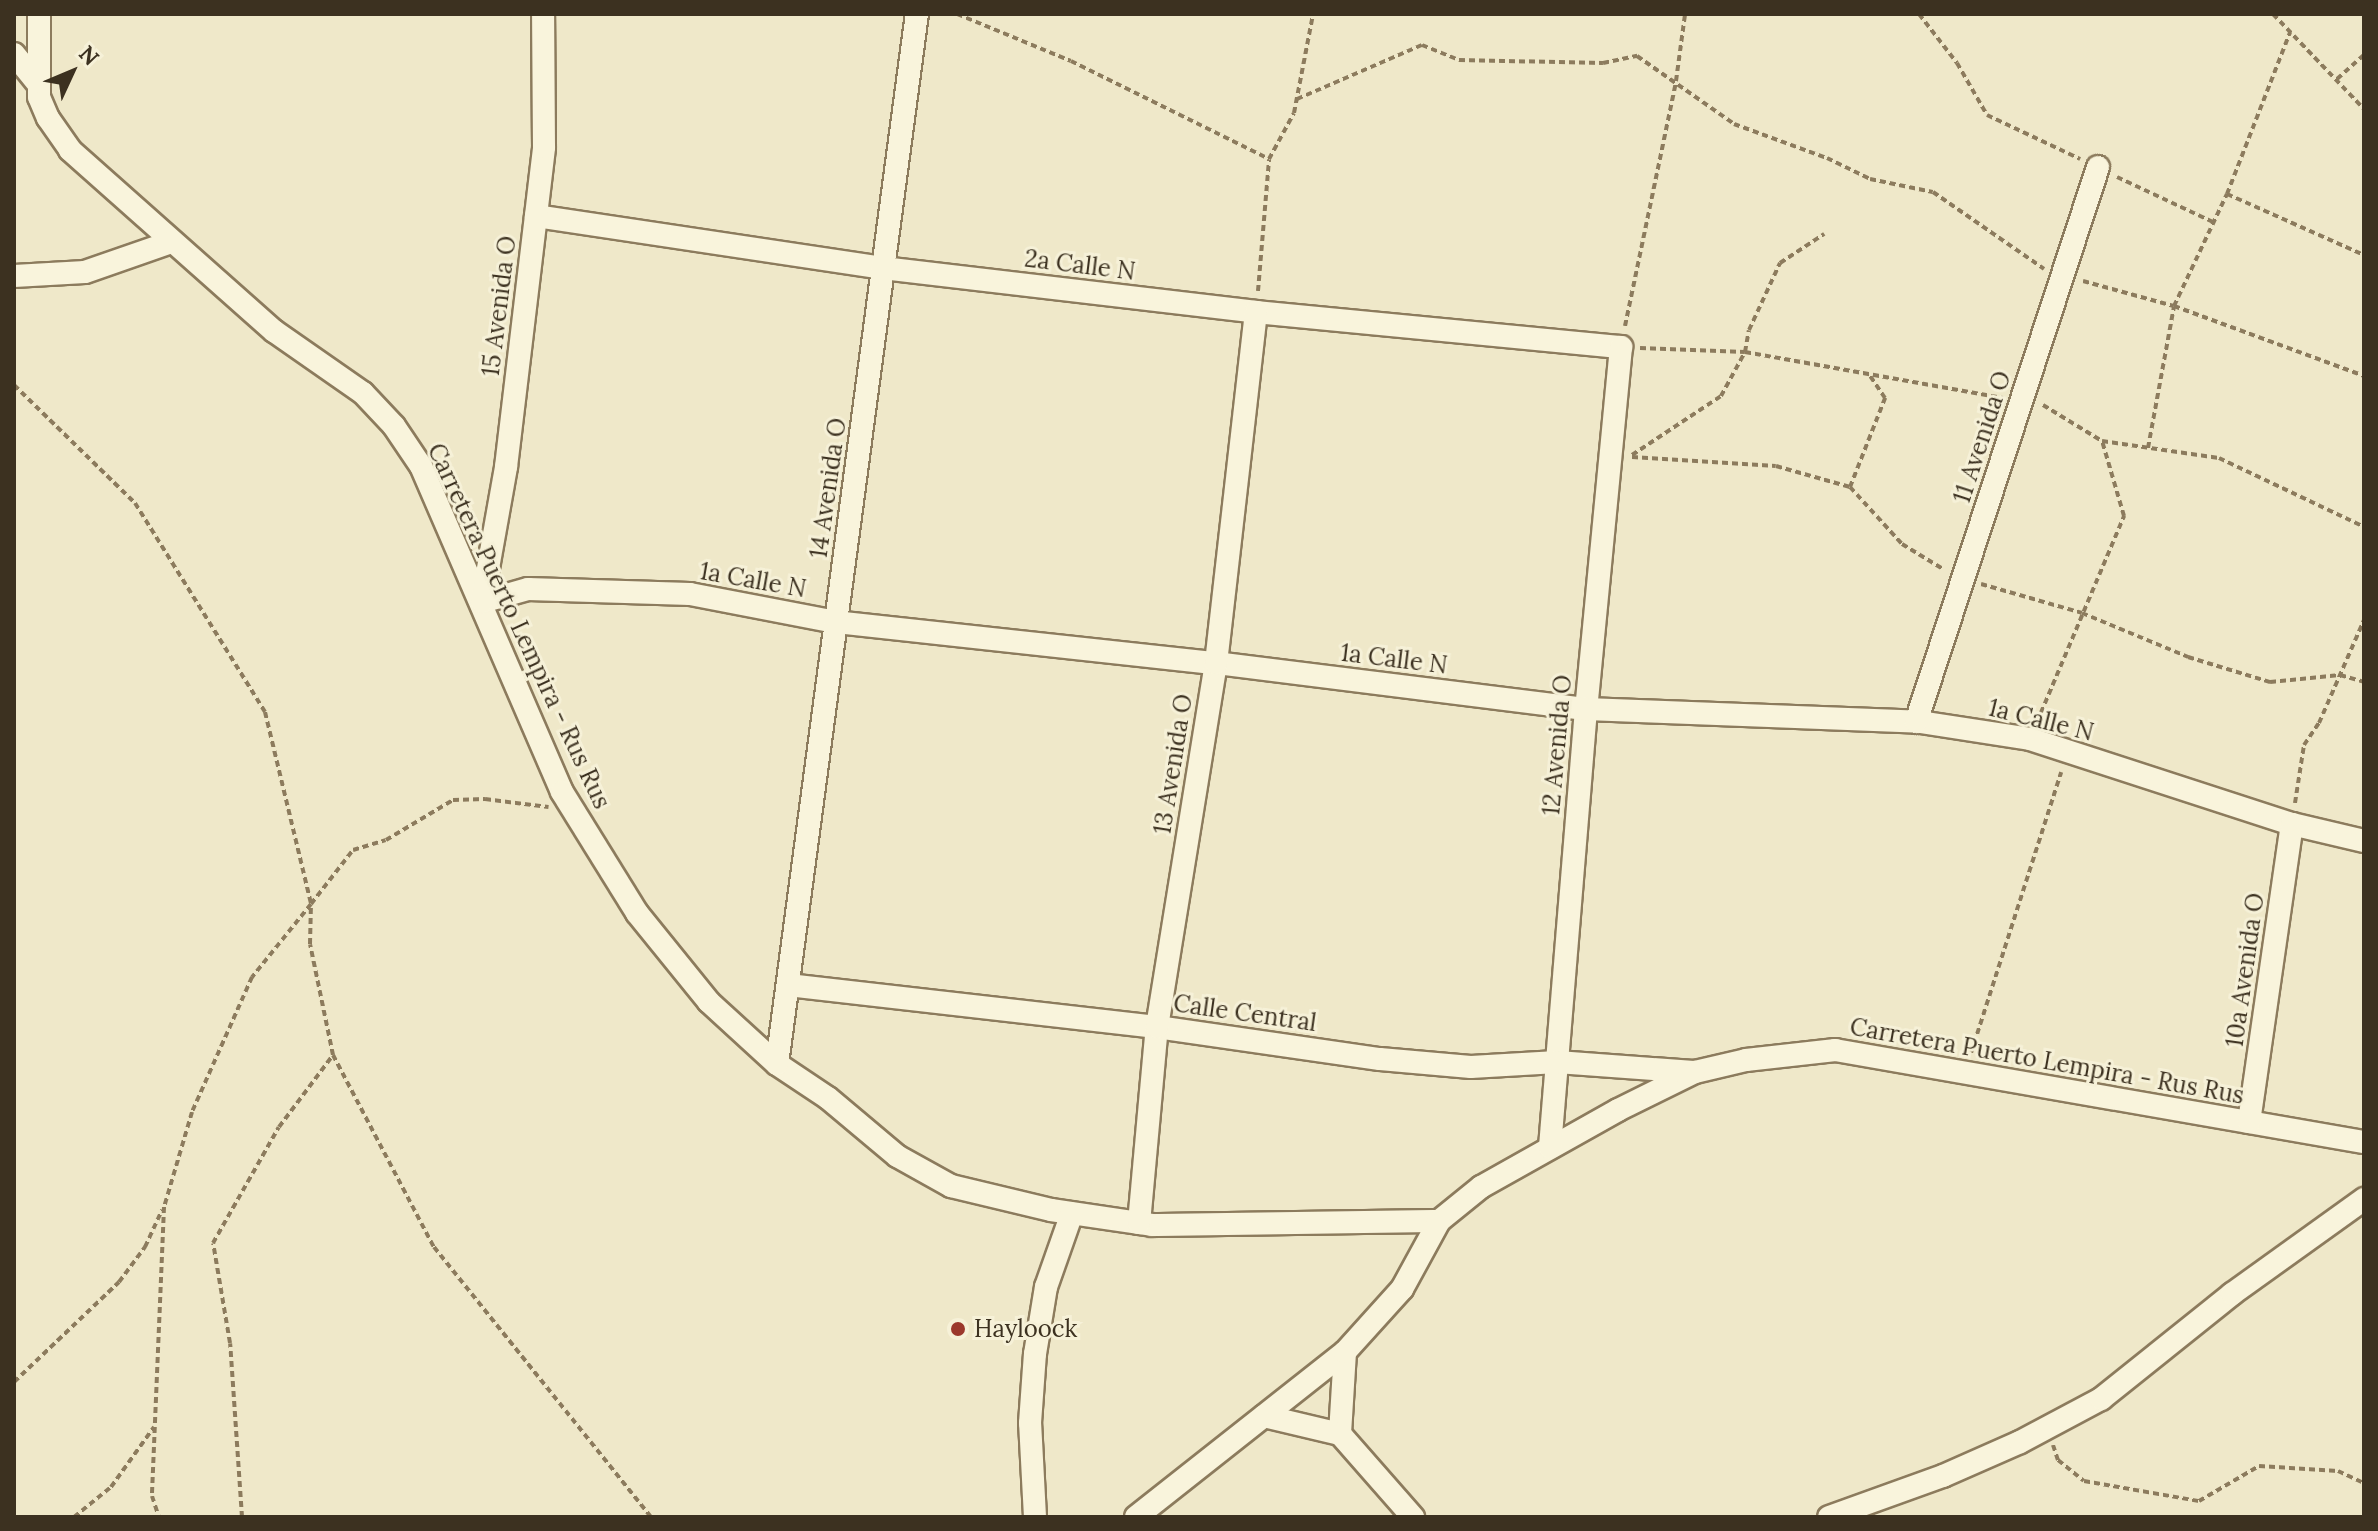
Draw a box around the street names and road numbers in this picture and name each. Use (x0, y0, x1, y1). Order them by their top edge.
street label: 15 Avenida O (476, 234, 522, 378)
street label: 2a Calle N (1023, 244, 1137, 286)
street label: 11 Avenida O (1947, 368, 2017, 506)
street label: 14 Avenida O (804, 416, 852, 560)
street label: Carretera Puerto Lempira - Rus Rus (422, 439, 616, 813)
street label: 1a Calle N (698, 557, 808, 603)
street label: 1a Calle N (1339, 638, 1449, 680)
street label: 12 Avenida O (1537, 674, 1577, 816)
street label: 13 Avenida O (1148, 692, 1198, 836)
street label: 1a Calle N (1985, 693, 2097, 747)
street label: 10a Avenida O (2220, 891, 2270, 1049)
street label: Calle Central (1172, 989, 1318, 1037)
street label: Carretera Puerto Lempira - Rus Rus (1848, 1012, 2246, 1110)

